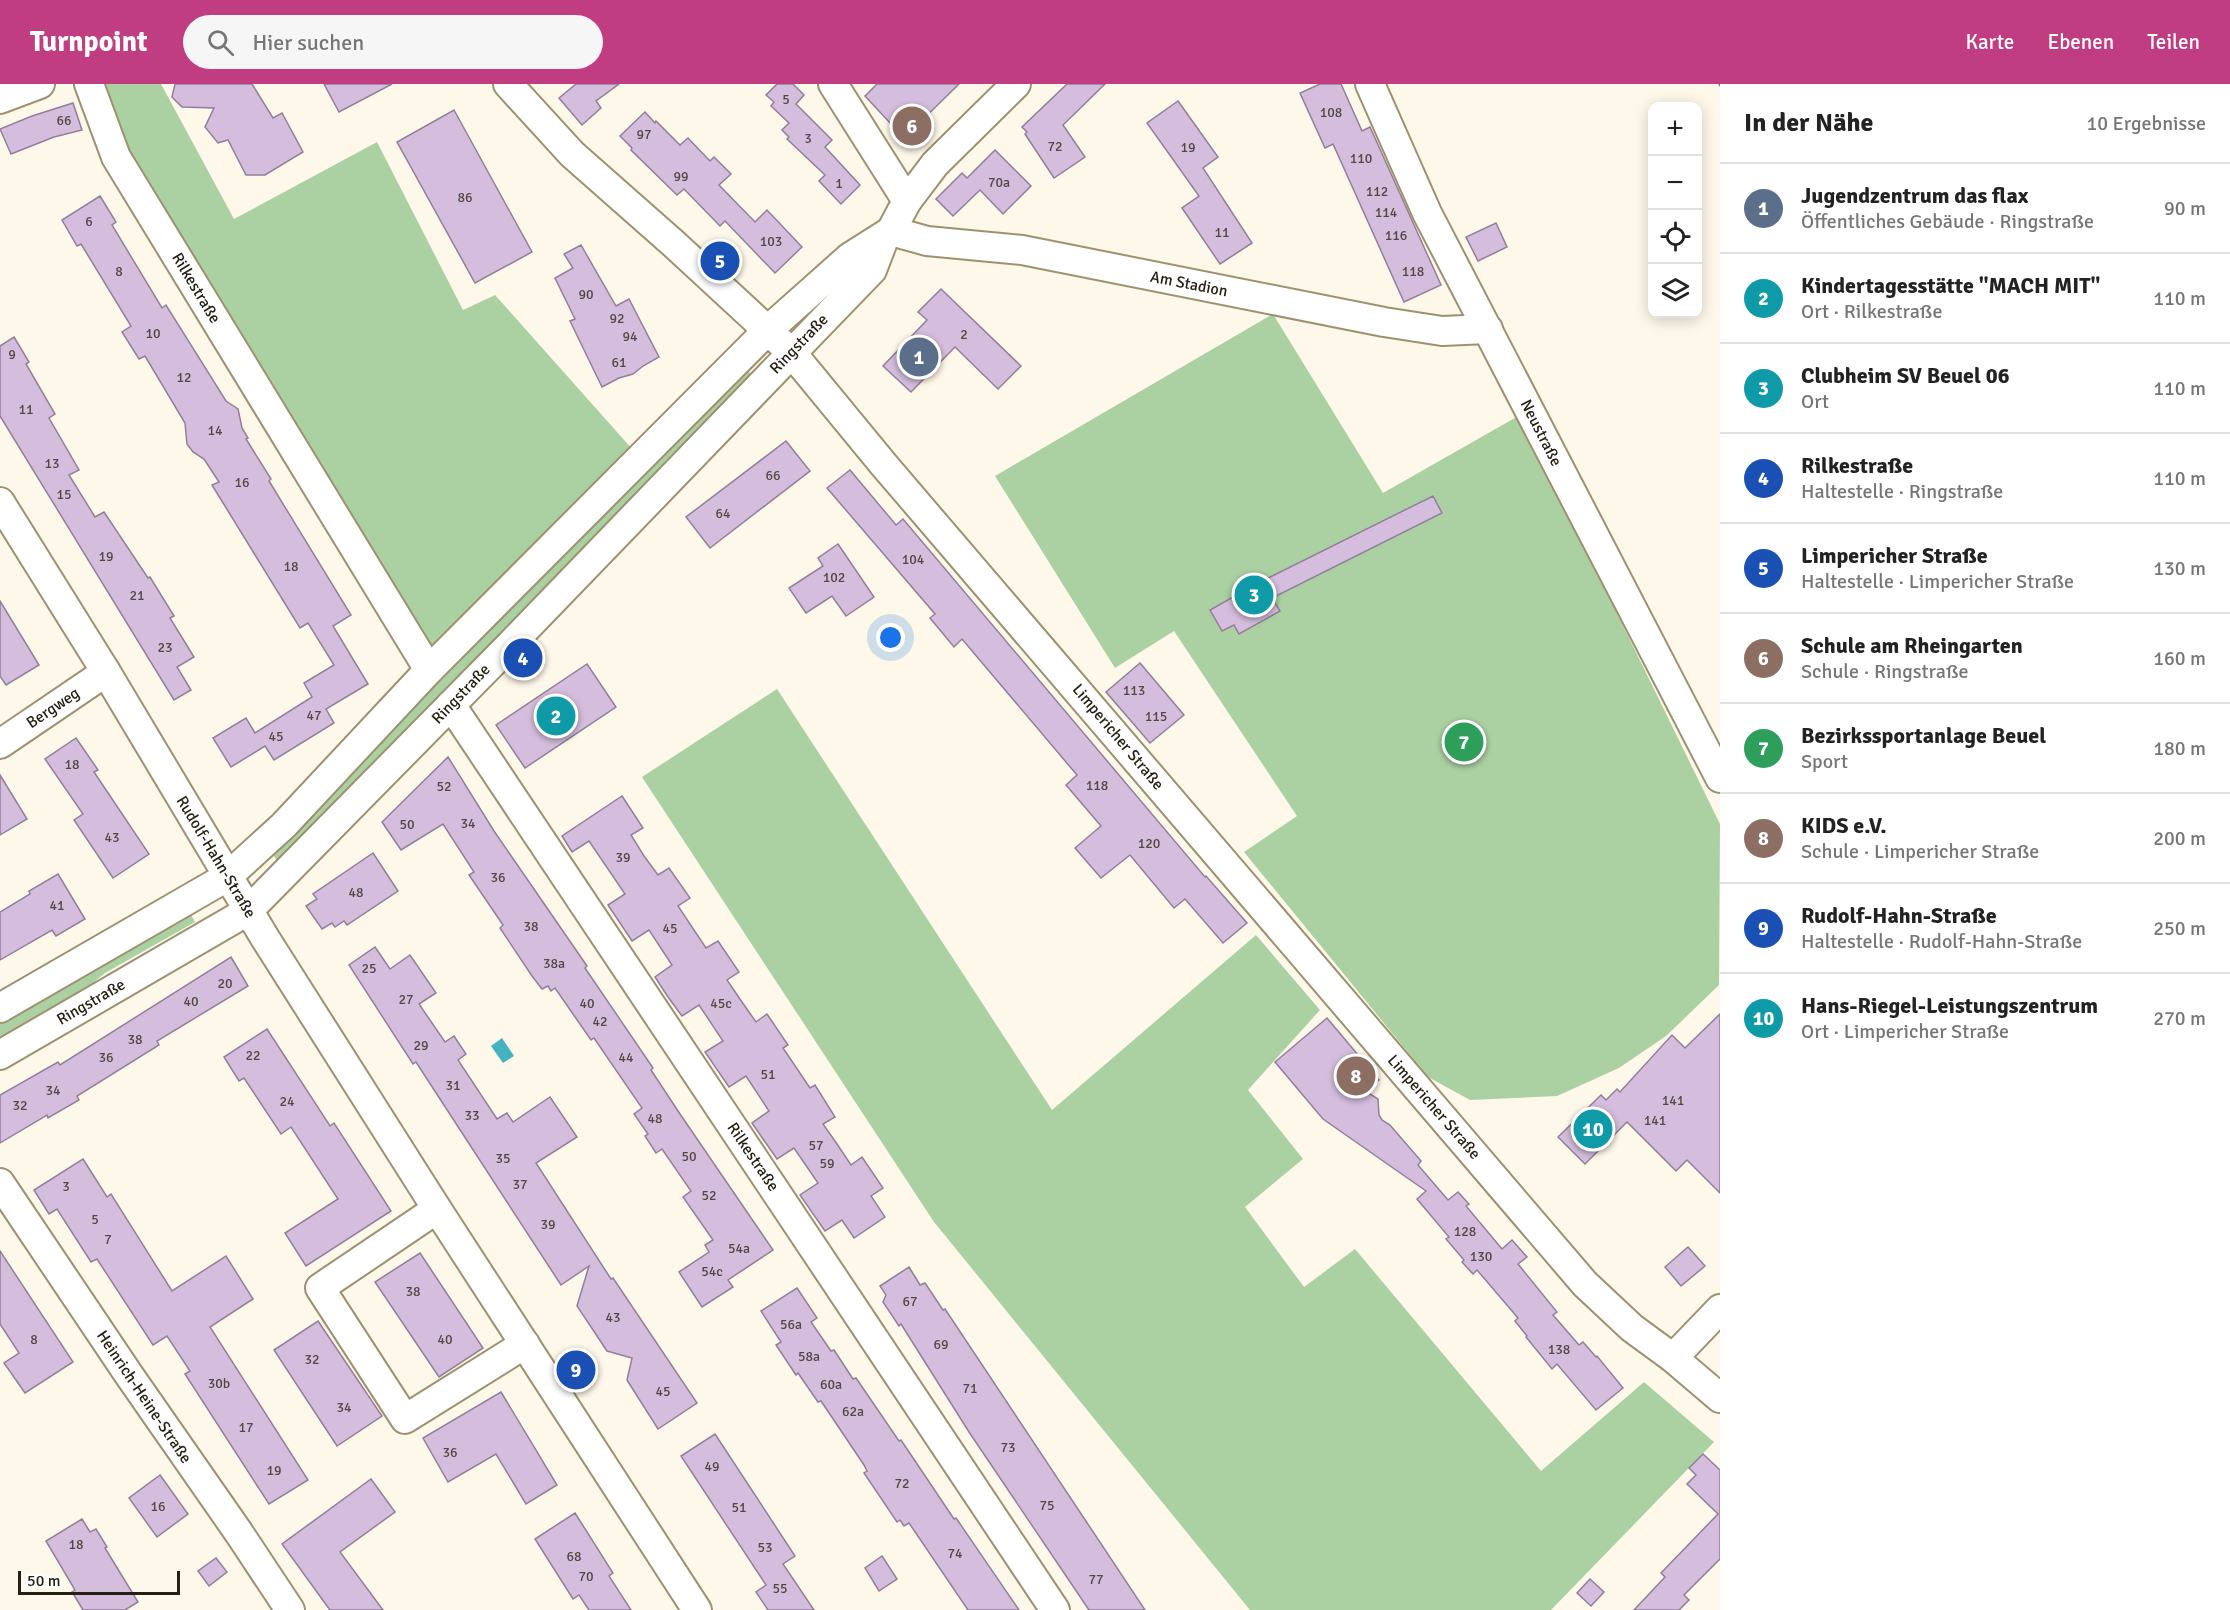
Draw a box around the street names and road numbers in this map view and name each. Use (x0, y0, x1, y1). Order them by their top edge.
street label: Rilkestraße (167, 249, 225, 327)
street label: Am Stadion (1149, 267, 1229, 301)
street label: Ringstraße (766, 310, 832, 378)
street label: Neustraße (1516, 396, 1566, 470)
street label: Ringstraße (428, 660, 494, 728)
street label: Limpericher Straße (1068, 680, 1168, 794)
street label: Bergweg (23, 683, 83, 733)
street label: Rudolf-Hahn-Straße (172, 792, 260, 922)
street label: Ringstraße (53, 974, 129, 1030)
street label: Limpericher Straße (1383, 1051, 1485, 1163)
street label: Rilkestraße (723, 1119, 783, 1195)
street label: Heinrich-Heine-Straße (92, 1327, 196, 1467)

